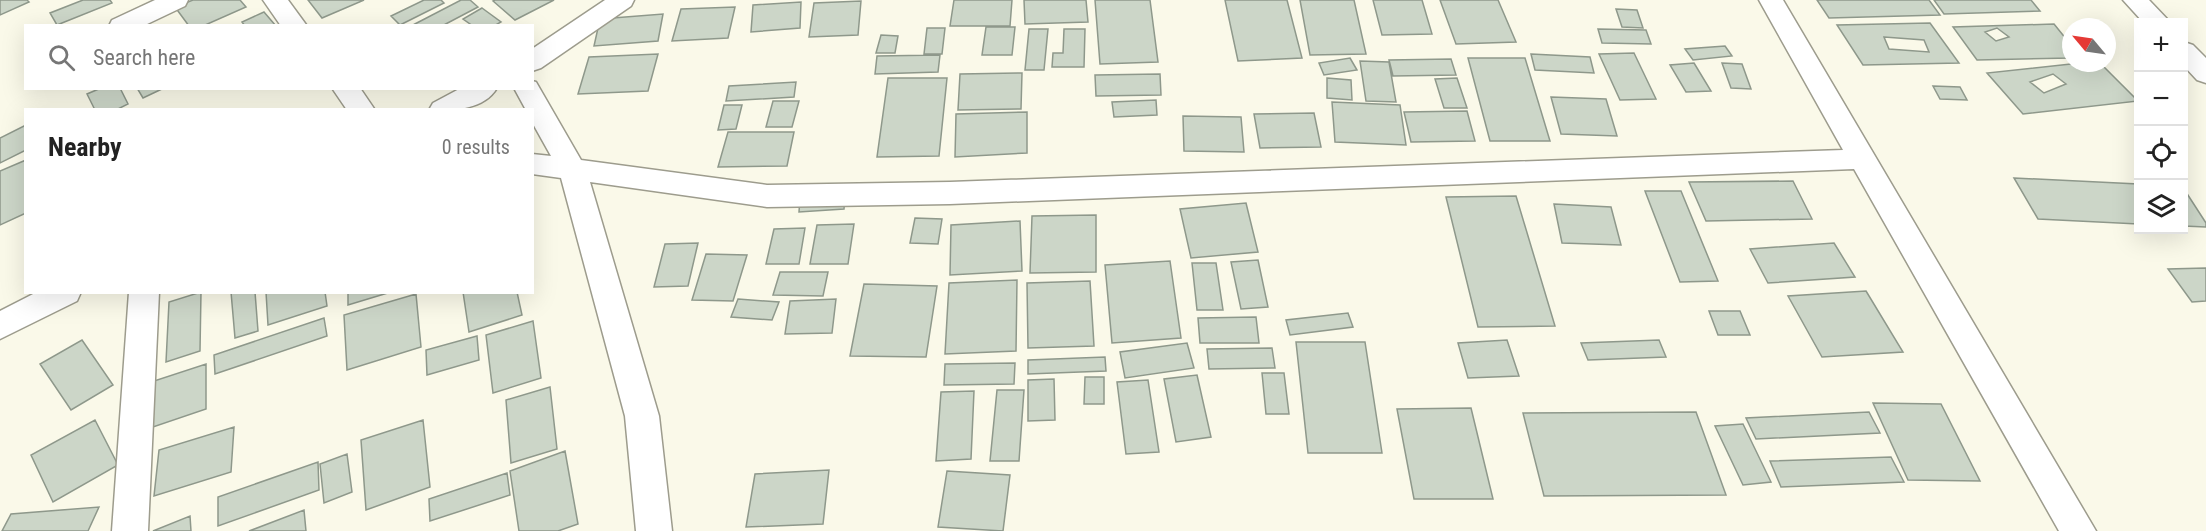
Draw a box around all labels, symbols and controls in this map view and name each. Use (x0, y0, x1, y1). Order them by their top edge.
north arrow (2062, 18, 2116, 72)
map controls (2134, 18, 2188, 234)
button: + (2134, 18, 2188, 72)
search box (24, 24, 534, 90)
icon: search (45, 41, 78, 74)
text: Search here (93, 45, 195, 70)
button: − (2134, 72, 2188, 126)
button: locate (2134, 126, 2188, 180)
text: Nearby (48, 132, 122, 162)
text: 0 results (442, 135, 510, 159)
button: layers (2134, 180, 2188, 234)

